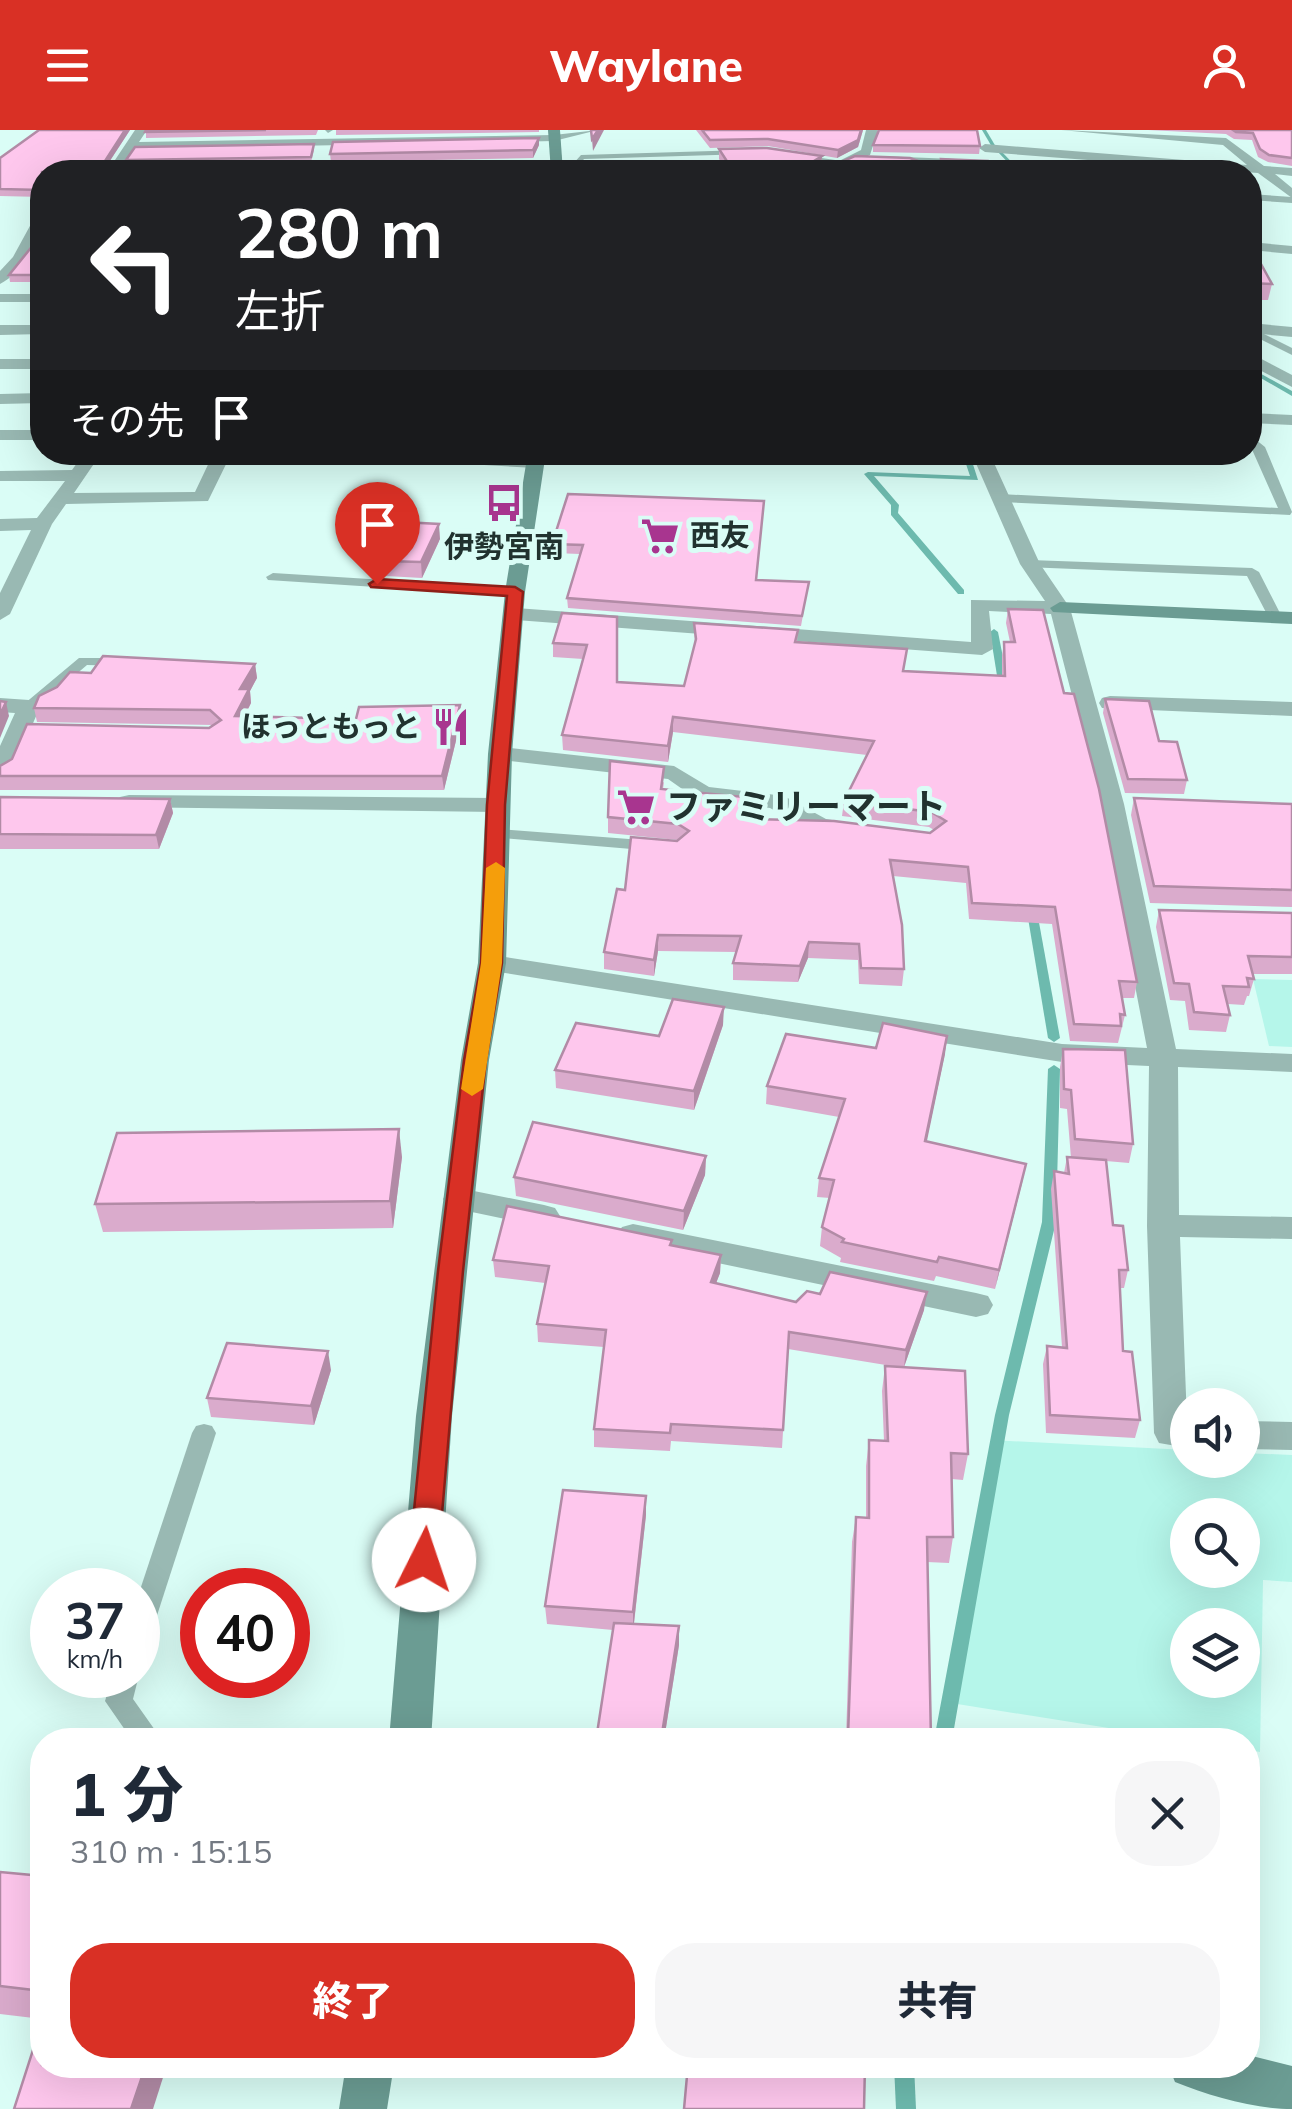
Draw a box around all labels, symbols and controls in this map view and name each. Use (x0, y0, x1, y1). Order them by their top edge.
text: Waylane (549, 37, 743, 93)
icon: menu (40, 38, 95, 93)
icon: person (1197, 38, 1252, 93)
text: 280 m (235, 188, 443, 276)
icon: left (70, 200, 200, 330)
text: 左折 (235, 282, 325, 338)
icon: arrive (204, 390, 259, 445)
text: その先 (70, 396, 184, 444)
pin (335, 482, 420, 585)
bus stop icon: 伊勢宮南 (483, 482, 525, 524)
icon: arrive (350, 497, 405, 552)
supermarket icon: 西友 (639, 515, 681, 557)
place label: 西友 (690, 516, 750, 554)
place label: 伊勢宮南 (444, 527, 564, 565)
restaurant icon: ほっともっと (430, 706, 472, 748)
place label: ほっともっと (241, 707, 421, 745)
place label: ファミリーマート (666, 784, 946, 828)
supermarket icon: ファミリーマート (615, 786, 657, 828)
map controls (1170, 1388, 1260, 1698)
button: sound (1170, 1388, 1260, 1478)
button: search (1170, 1498, 1260, 1588)
position arrow (372, 1508, 476, 1612)
speed limit sign: 40 (180, 1568, 310, 1698)
text: 37 (65, 1589, 125, 1652)
button: layers (1170, 1608, 1260, 1698)
text: km/h (67, 1643, 123, 1674)
text: 1 分 (70, 1756, 183, 1831)
button: close (1115, 1761, 1220, 1866)
text: 310 m · 15:15 (70, 1831, 272, 1871)
button: 終了 (70, 1943, 635, 2058)
button: 共有 (655, 1943, 1220, 2058)

